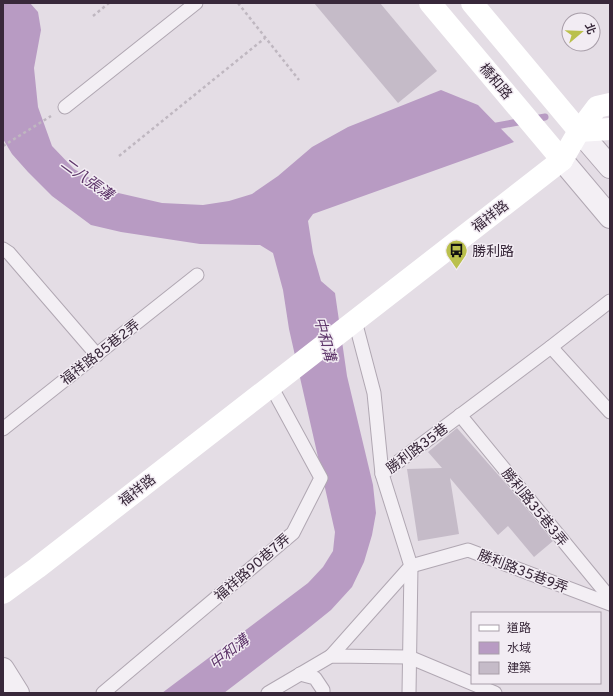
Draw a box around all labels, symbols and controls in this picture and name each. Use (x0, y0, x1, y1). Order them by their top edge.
north arrow (561, 12, 601, 52)
text: 北 (581, 22, 598, 37)
street label: 橋和路 (475, 60, 515, 104)
water label: 二八張溝 (56, 155, 118, 207)
street label: 福祥路 (469, 198, 513, 237)
bus stop icon: 勝利路 (444, 238, 470, 271)
place label: 勝利路 (472, 244, 514, 261)
water label: 中和溝 (309, 315, 339, 366)
street label: 福祥路85巷2弄 (58, 317, 144, 389)
street label: 勝利路35巷 (384, 420, 452, 478)
street label: 勝利路35巷3弄 (497, 465, 571, 550)
street label: 福祥路 (116, 472, 160, 511)
street label: 福祥路90巷7弄 (212, 531, 294, 606)
street label: 勝利路35巷9弄 (475, 547, 570, 597)
legend (471, 612, 601, 684)
text: 道路 (507, 621, 531, 637)
water label: 中和溝 (206, 631, 255, 675)
text: 水域 (507, 641, 531, 657)
text: 建築 (507, 661, 531, 677)

